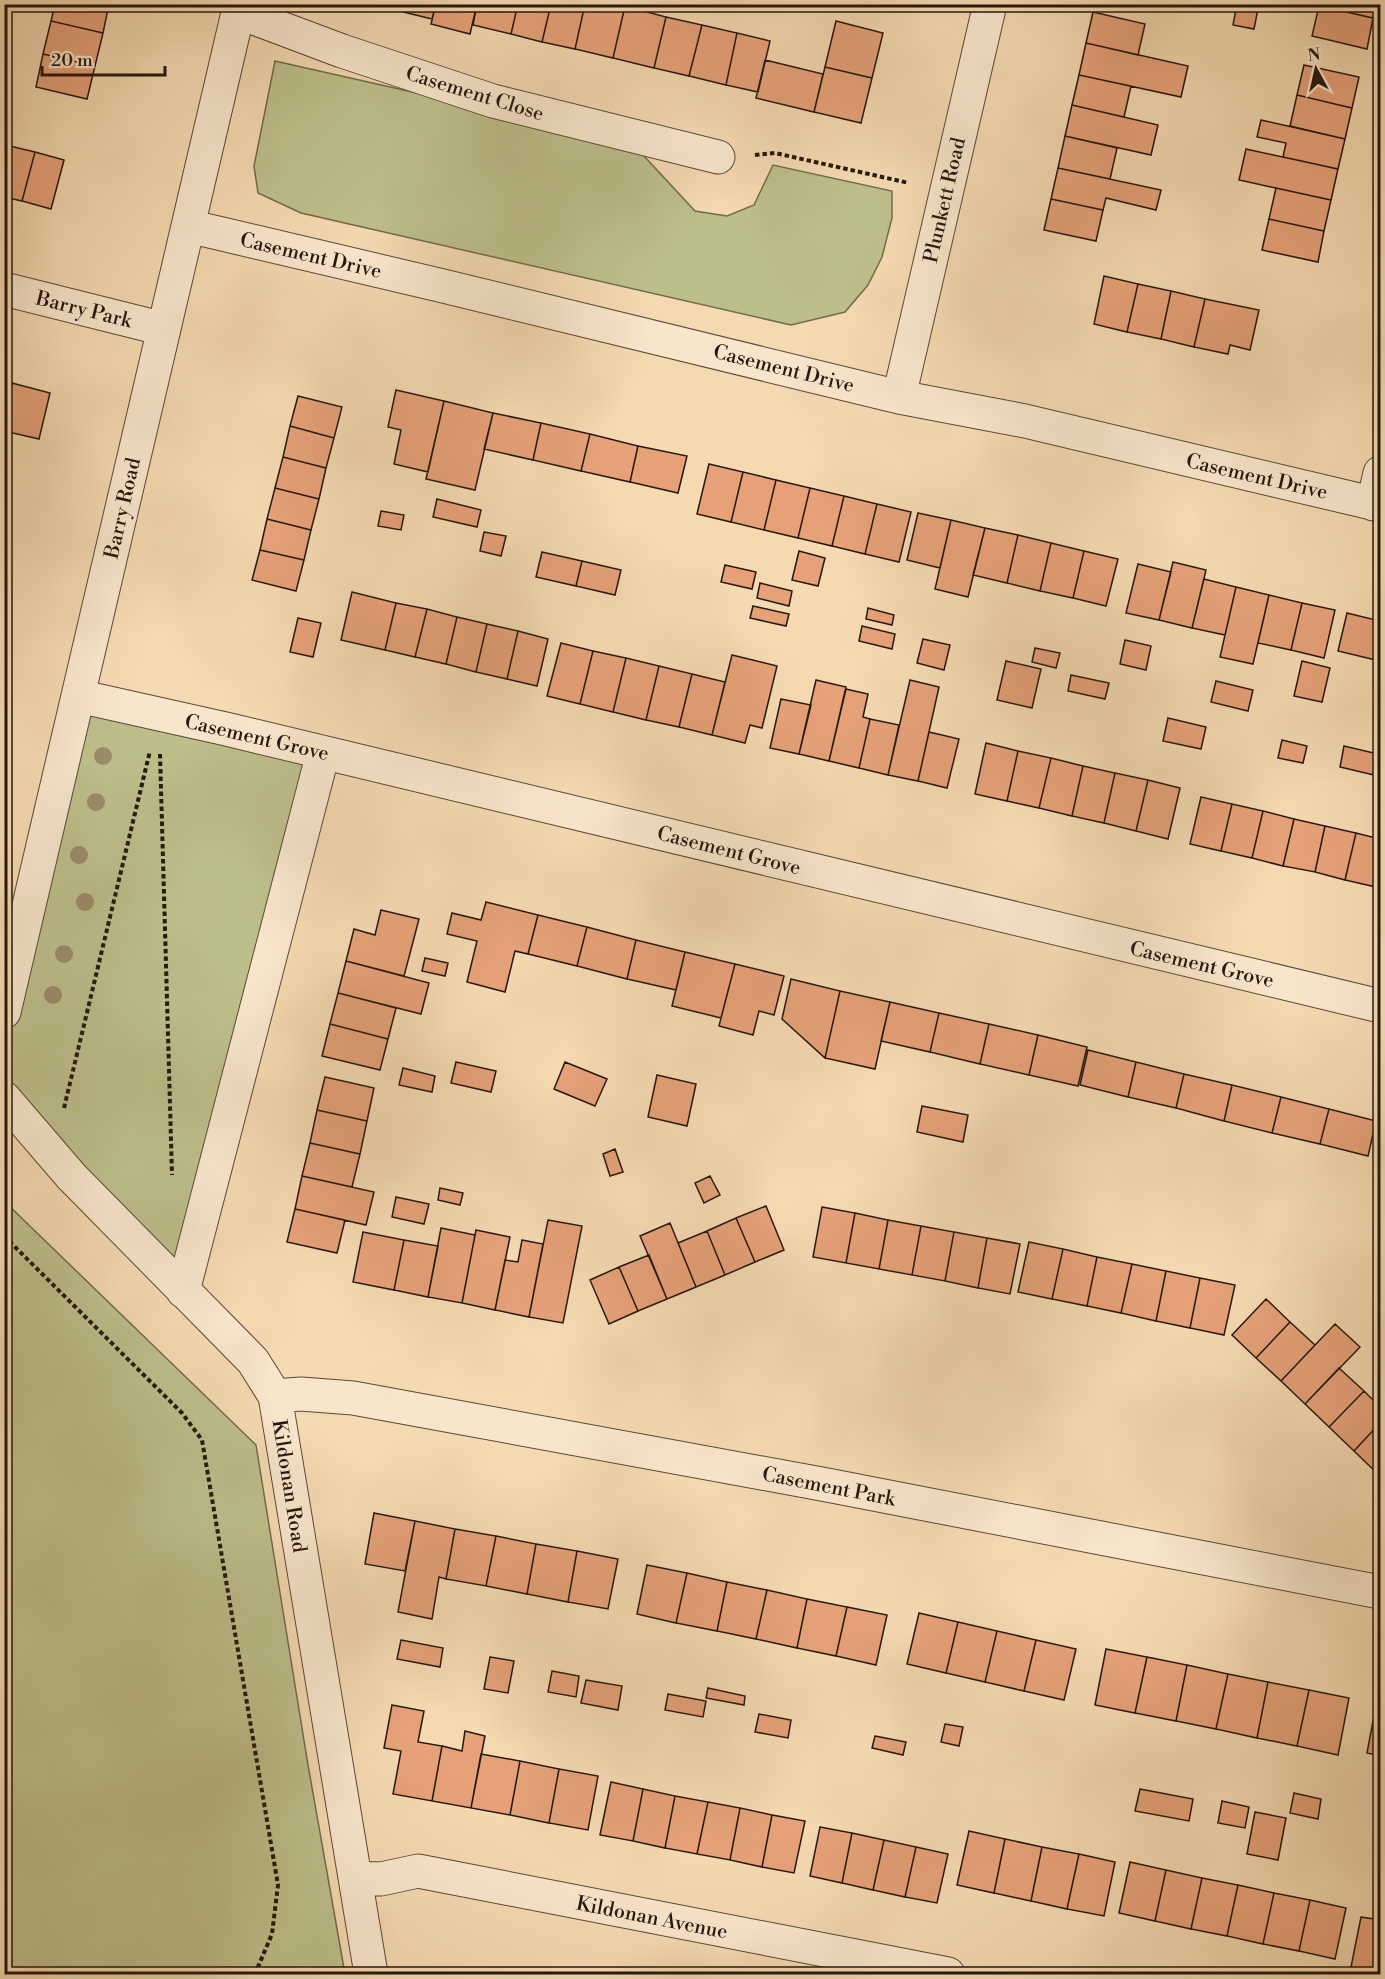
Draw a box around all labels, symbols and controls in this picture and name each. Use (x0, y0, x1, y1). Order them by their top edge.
scale bar (42, 39, 165, 77)
north arrow (1286, 39, 1346, 99)
text: N (1306, 44, 1322, 66)
text: 20 m (51, 49, 93, 72)
street label: Casement Close (402, 62, 547, 127)
street label: Plunkett Road (919, 135, 972, 265)
street label: Casement Drive (238, 228, 384, 285)
street label: Barry Park (32, 286, 136, 335)
street label: Casement Drive (711, 340, 857, 399)
street label: Casement Drive (1184, 449, 1330, 506)
street label: Barry Road (99, 455, 147, 562)
street label: Casement Grove (182, 710, 331, 767)
street label: Casement Grove (654, 822, 803, 881)
street label: Casement Grove (1127, 937, 1276, 994)
street label: Kildonan Road (266, 1418, 311, 1555)
street label: Casement Park (760, 1462, 899, 1513)
street label: Kildonan Avenue (574, 1892, 730, 1945)

